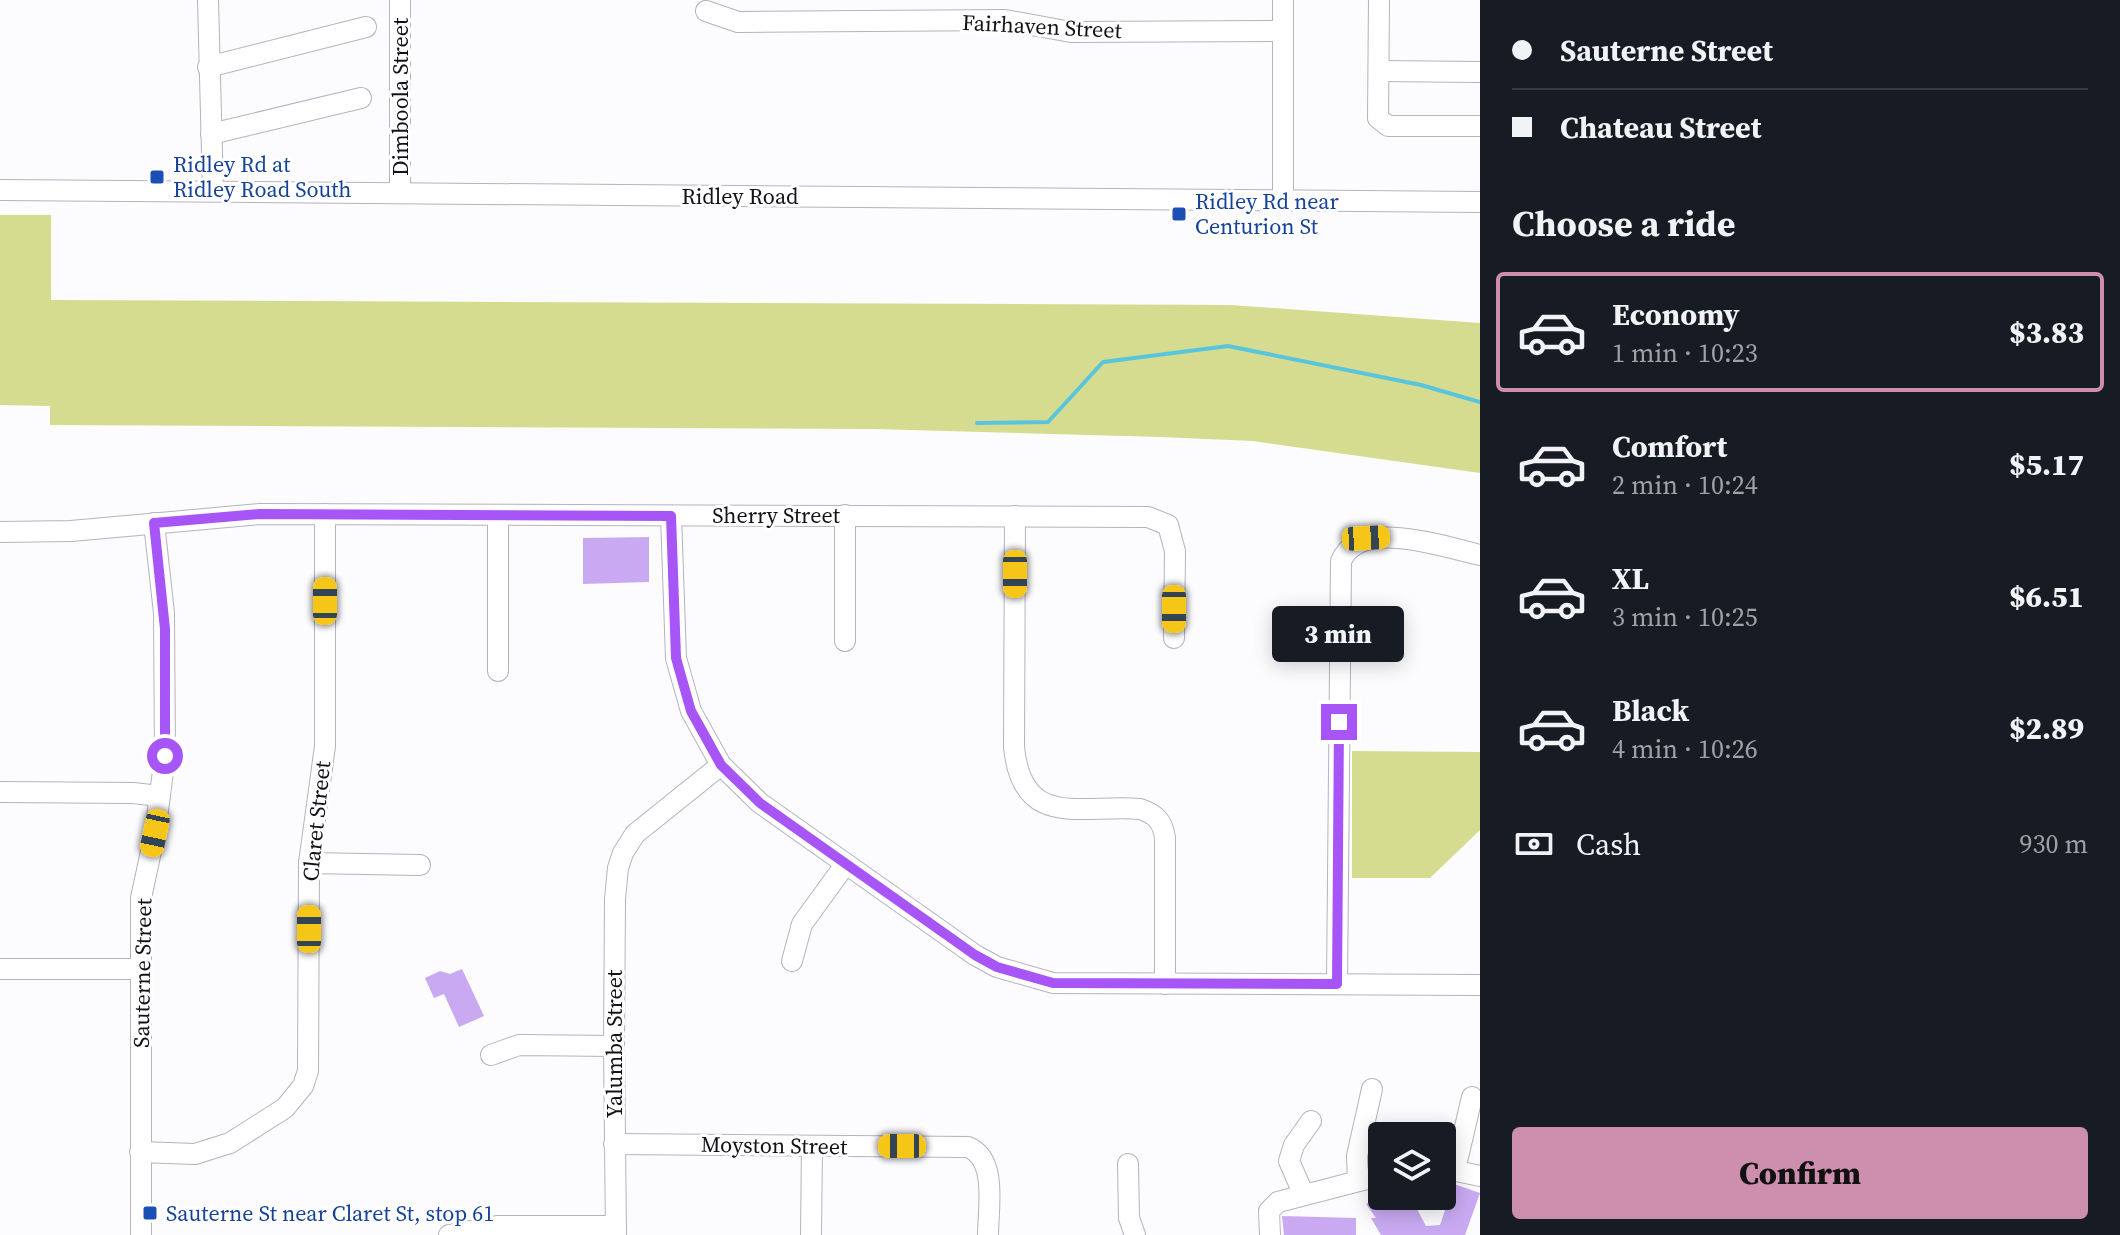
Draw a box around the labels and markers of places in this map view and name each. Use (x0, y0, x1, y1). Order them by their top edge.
place label: Ridley Rd at Ridley Road South (173, 149, 352, 204)
marker: Ridley Rd at Ridley Road South (148, 168, 166, 186)
place label: Ridley Rd near Centurion St (1195, 186, 1339, 241)
marker: Ridley Rd near Centurion St (1170, 205, 1188, 223)
place label: Sauterne St near Claret St, stop 61 (166, 1198, 494, 1228)
marker: Sauterne St near Claret St, stop 61 (141, 1204, 159, 1222)

